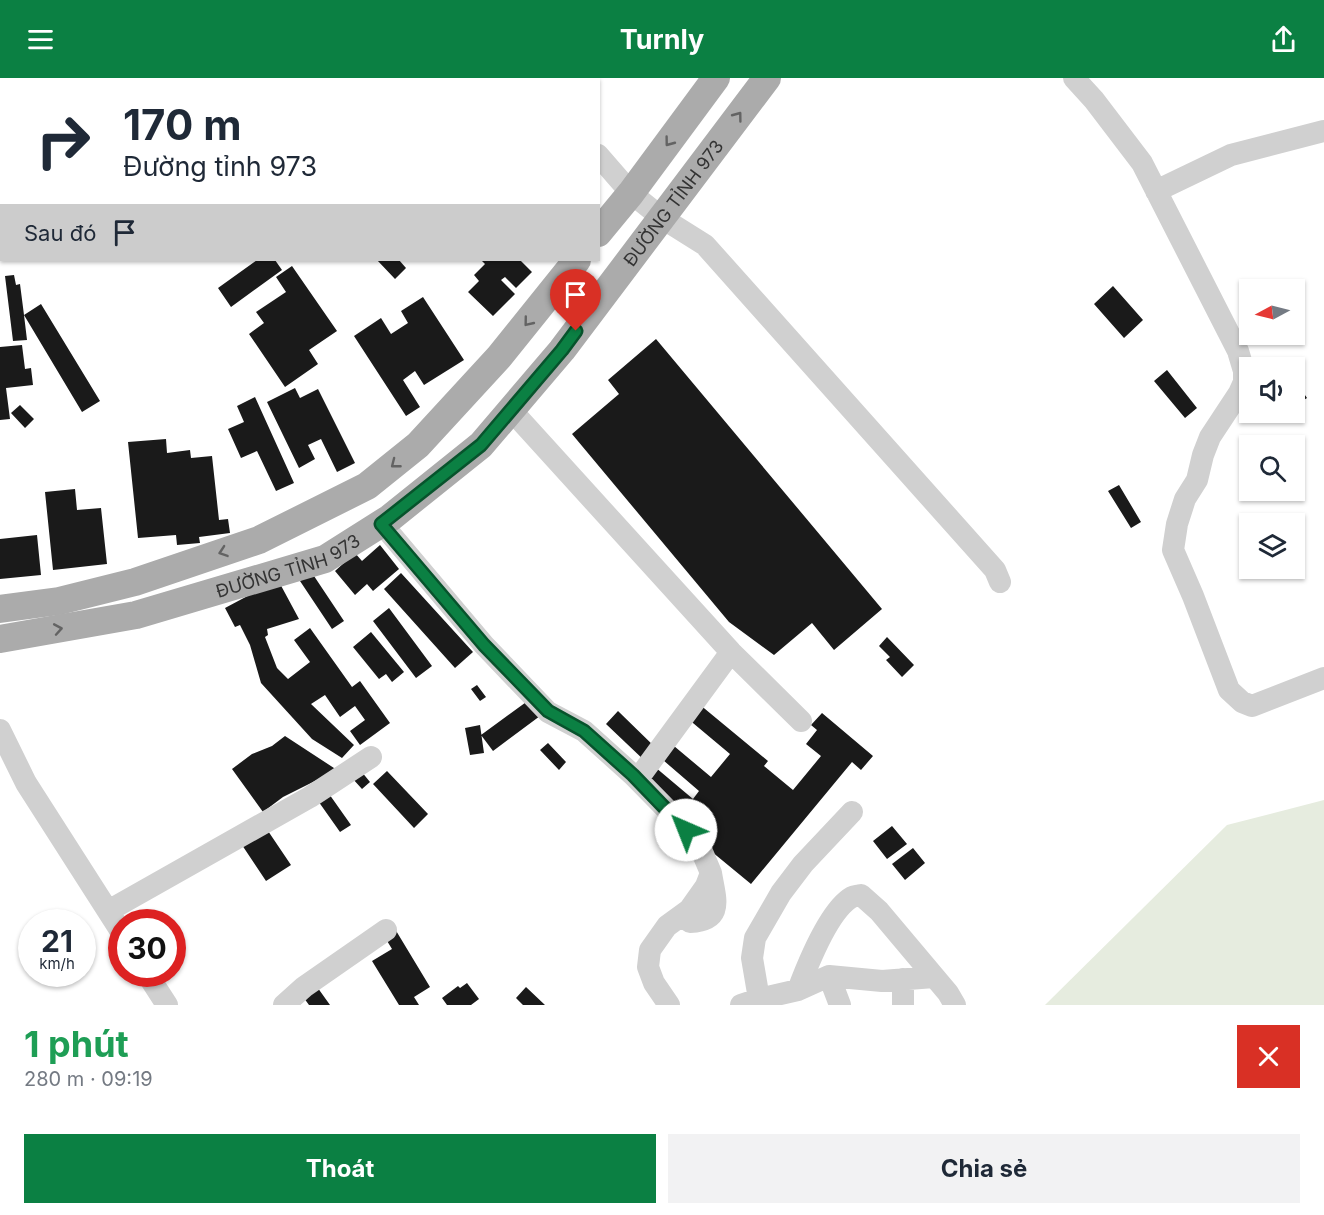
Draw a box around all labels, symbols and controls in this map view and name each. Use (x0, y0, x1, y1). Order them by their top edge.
icon: menu (24, 23, 57, 56)
text: Turnly (620, 23, 704, 56)
icon: share (1267, 23, 1300, 56)
text: 170 m (123, 99, 241, 150)
icon: right (24, 102, 102, 180)
one-way arrow (731, 112, 742, 123)
one-way arrow (665, 135, 676, 146)
street label: ĐƯỜNG TỈNH 973 (619, 136, 727, 270)
text: Đường tỉnh 973 (123, 150, 317, 183)
icon: arrive (108, 216, 141, 249)
text: Sau đó (24, 220, 96, 246)
pin (550, 269, 601, 331)
icon: arrive (559, 278, 592, 311)
north arrow (1239, 279, 1305, 345)
map controls (1239, 279, 1305, 579)
one-way arrow (524, 315, 535, 326)
button: sound (1239, 357, 1305, 423)
button: search (1239, 435, 1305, 501)
one-way arrow (391, 456, 402, 467)
button: layers (1239, 513, 1305, 579)
street label: ĐƯỜNG TỈNH 973 (213, 529, 364, 601)
one-way arrow (218, 545, 228, 558)
one-way arrow (52, 623, 62, 636)
position arrow (654, 798, 718, 862)
speed limit sign: 30 (108, 909, 186, 987)
text: 21 (41, 923, 73, 959)
text: km/h (39, 954, 75, 973)
text: 1 phút (24, 1022, 129, 1066)
button: close (1237, 1025, 1300, 1088)
text: 280 m · 09:19 (24, 1067, 153, 1091)
button: Thoát (24, 1134, 656, 1203)
button: Chia sẻ (668, 1134, 1300, 1203)

